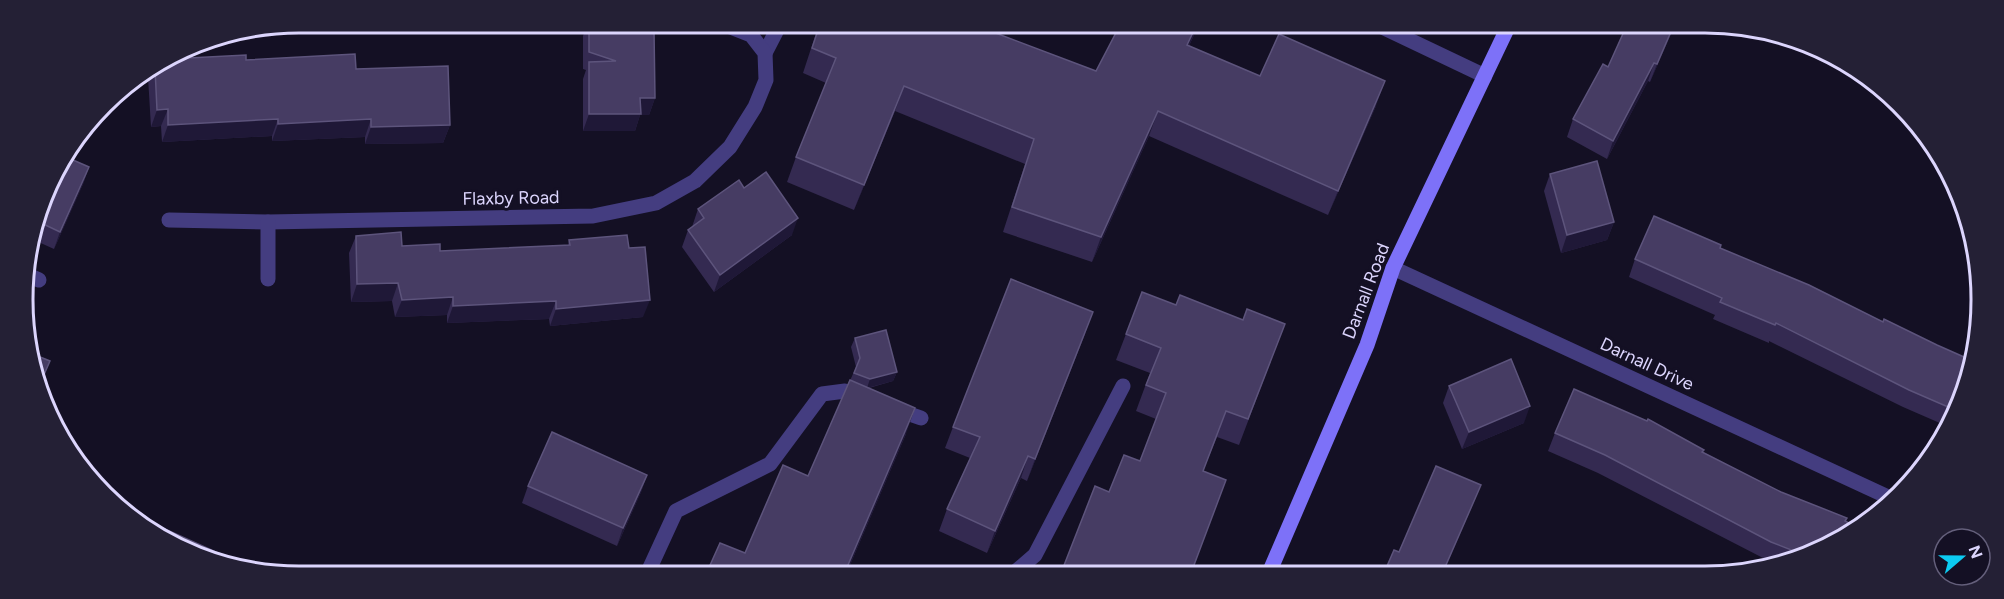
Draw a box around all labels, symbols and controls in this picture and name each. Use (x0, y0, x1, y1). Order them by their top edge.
street label: Flaxby Road (462, 186, 560, 210)
street label: Darnall Road (1338, 240, 1394, 342)
street label: Darnall Drive (1597, 333, 1698, 395)
north arrow (1932, 527, 1992, 587)
text: N (1965, 543, 1987, 561)

